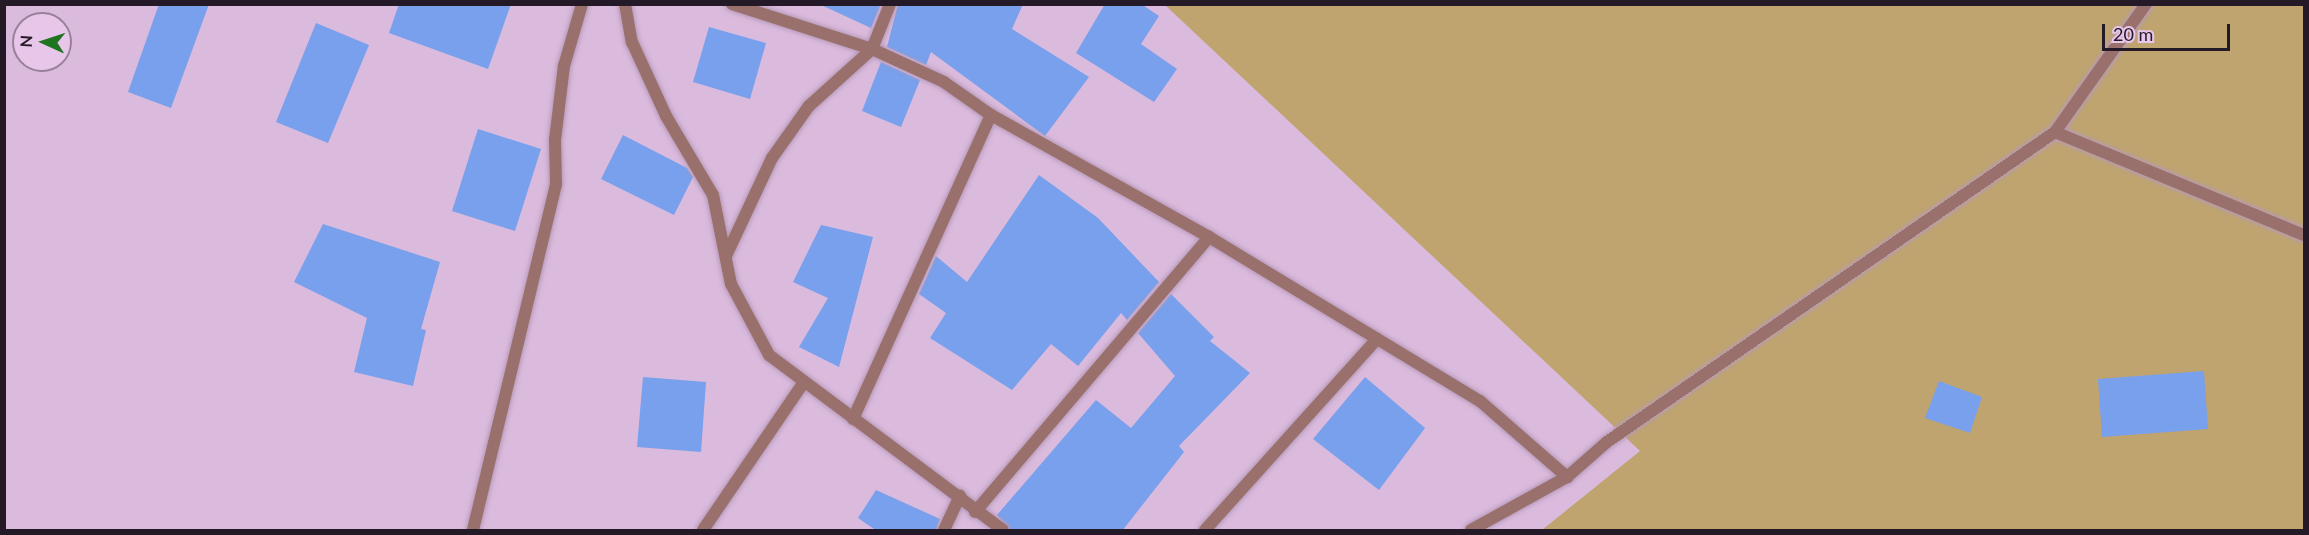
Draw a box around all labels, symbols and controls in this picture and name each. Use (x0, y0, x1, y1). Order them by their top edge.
north arrow (12, 12, 72, 72)
scale bar (2105, 12, 2232, 50)
text: 20 m (2113, 23, 2153, 45)
text: N (16, 34, 35, 48)

